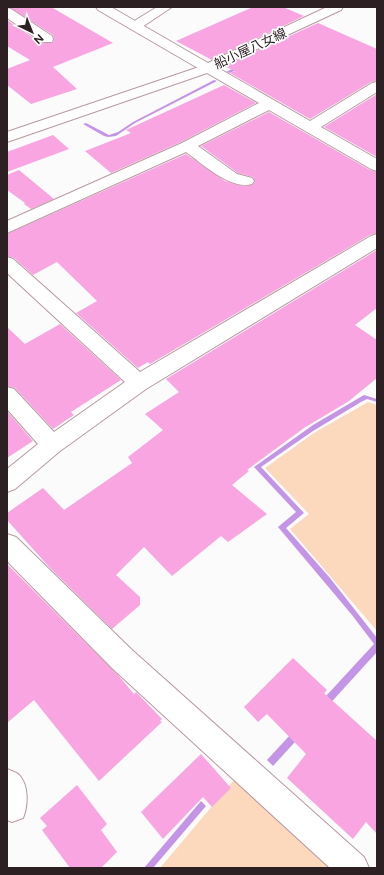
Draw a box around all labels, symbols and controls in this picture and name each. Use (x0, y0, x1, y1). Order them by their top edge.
north arrow (12, 12, 52, 52)
street label: 船小屋八女線 (212, 25, 289, 72)
text: N (31, 31, 46, 47)

